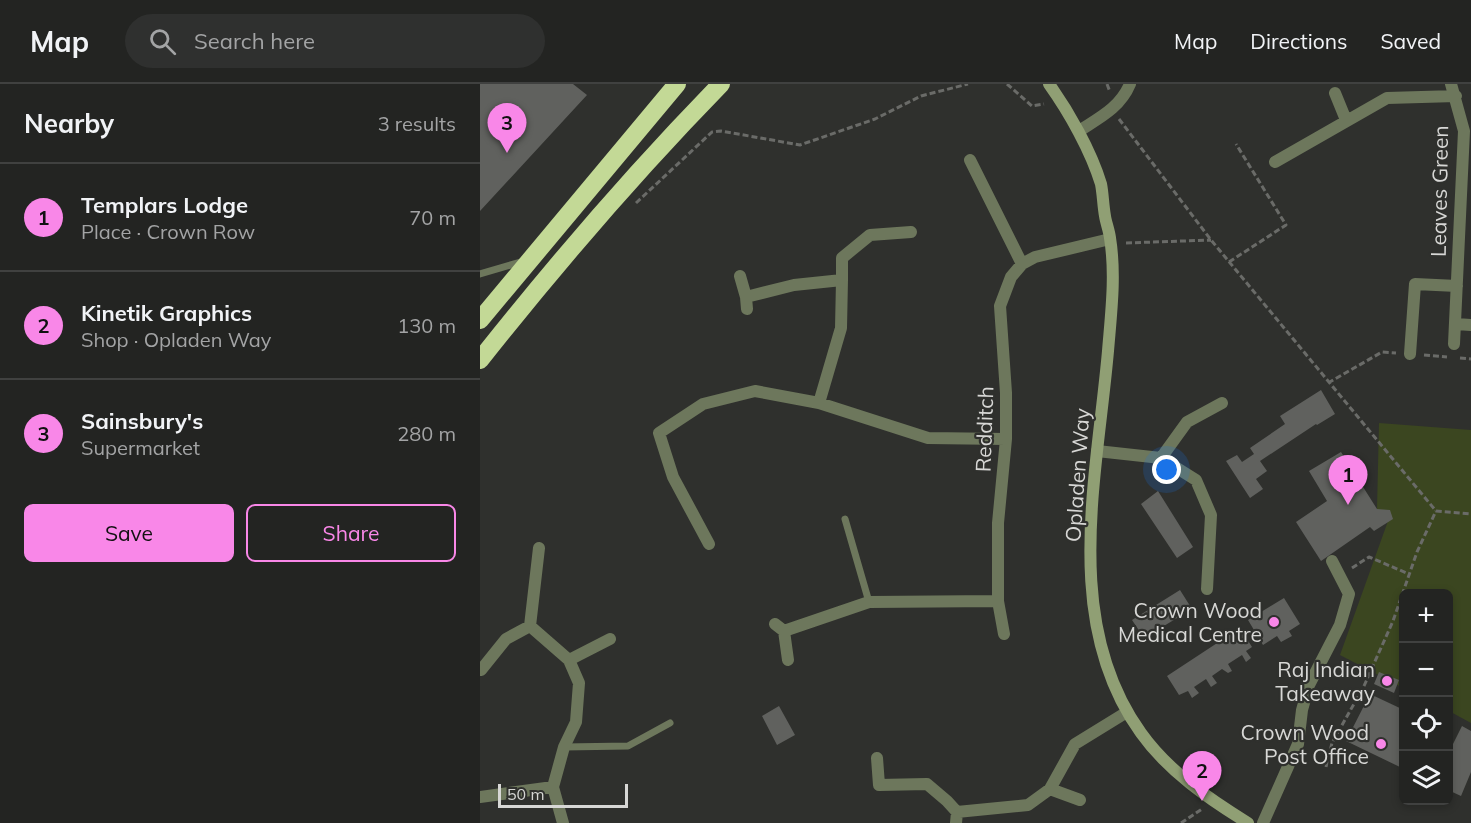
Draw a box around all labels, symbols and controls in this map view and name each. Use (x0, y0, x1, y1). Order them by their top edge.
search box (125, 14, 545, 68)
text: Map (30, 24, 89, 59)
icon: search (146, 25, 179, 58)
text: Search here (194, 27, 315, 55)
text: Map (1174, 28, 1217, 54)
text: Directions (1250, 28, 1347, 54)
text: Saved (1380, 28, 1441, 54)
pin: 3 (488, 104, 526, 153)
text: Nearby (24, 107, 114, 140)
text: 3 results (378, 111, 456, 136)
street label: Leaves Green (1425, 125, 1453, 257)
text: Templars Lodge (81, 191, 248, 219)
text: 1 (38, 205, 50, 230)
text: 70 m (409, 205, 456, 230)
text: Place · Crown Row (81, 219, 255, 244)
text: Kinetik Graphics (81, 299, 252, 327)
text: 2 (38, 313, 50, 338)
text: 130 m (397, 313, 456, 338)
text: Shop · Opladen Way (81, 327, 271, 352)
street label: Redditch (970, 386, 998, 472)
text: Sainsbury's (81, 407, 203, 435)
street label: Opladen Way (1059, 407, 1095, 543)
text: 3 (38, 421, 50, 446)
text: 280 m (397, 421, 456, 446)
text: Supermarket (81, 435, 200, 460)
your location (1152, 455, 1181, 484)
pin: 1 (1328, 456, 1368, 505)
button: Save (24, 504, 234, 562)
button: Share (246, 504, 456, 562)
map controls (1399, 589, 1453, 805)
button: + (1399, 589, 1453, 643)
place label: Crown Wood Medical Centre (1118, 597, 1262, 647)
marker: Crown Wood Medical Centre (1267, 615, 1281, 629)
button: − (1399, 643, 1453, 697)
place label: Raj Indian Takeaway (1275, 656, 1375, 706)
marker: Raj Indian Takeaway (1380, 674, 1394, 688)
button: locate (1399, 697, 1453, 751)
place label: Crown Wood Post Office (1241, 719, 1369, 769)
marker: Crown Wood Post Office (1374, 737, 1388, 751)
button: layers (1399, 751, 1453, 805)
pin: 2 (1182, 752, 1222, 801)
scale bar (498, 781, 628, 808)
text: 50 m (507, 784, 544, 804)

